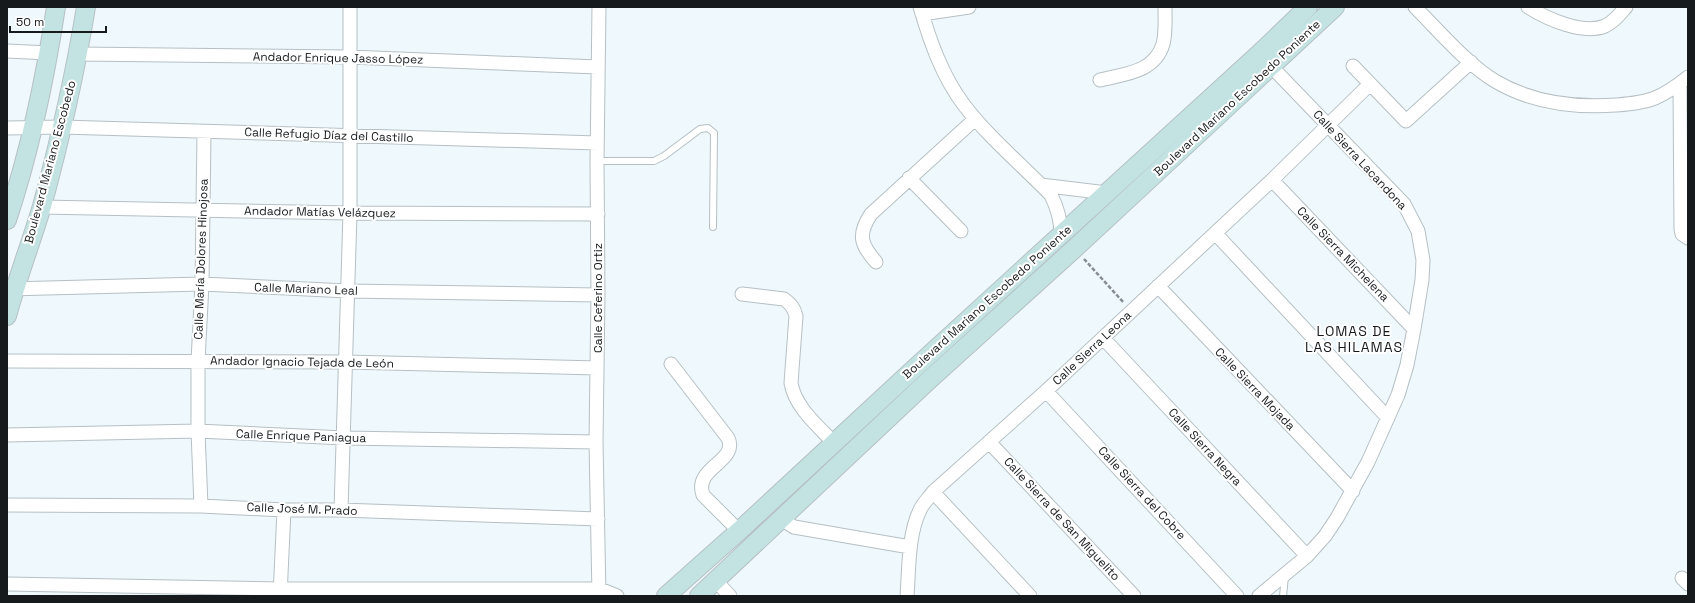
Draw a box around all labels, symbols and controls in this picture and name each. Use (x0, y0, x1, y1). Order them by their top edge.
scale bar (10, 8, 106, 34)
text: 50 m (16, 14, 44, 30)
street label: Boulevard Mariano Escobedo Poniente (1150, 16, 1324, 180)
street label: Andador Enrique Jasso López (253, 49, 423, 67)
street label: Boulevard Mariano Escobedo (21, 79, 79, 245)
street label: Calle Sierra Lacandona (1309, 107, 1411, 213)
street label: Calle Refugio Díaz del Castillo (244, 124, 414, 146)
street label: Calle María Dolores Hinojosa (190, 178, 212, 340)
street label: Andador Matías Velázquez (244, 203, 396, 221)
street label: Calle Sierra Michelena (1293, 203, 1393, 305)
street label: Boulevard Mariano Escobedo Poniente (899, 222, 1075, 382)
street label: Calle Ceferino Ortiz (590, 243, 606, 353)
street label: Calle Mariano Leal (254, 279, 358, 299)
street label: Calle Sierra Leona (1049, 307, 1135, 389)
district label: LOMAS DE LAS HILAMAS (1305, 322, 1403, 356)
street label: Calle Sierra Mojada (1211, 344, 1299, 434)
street label: Andador Ignacio Tejada de León (210, 352, 394, 372)
street label: Calle Sierra Negra (1165, 405, 1245, 489)
street label: Calle Enrique Paniagua (236, 426, 367, 446)
street label: Calle Sierra del Cobre (1095, 443, 1189, 543)
street label: Calle Sierra de San Miguelito (1000, 454, 1124, 584)
street label: Calle José M. Prado (246, 499, 358, 519)

